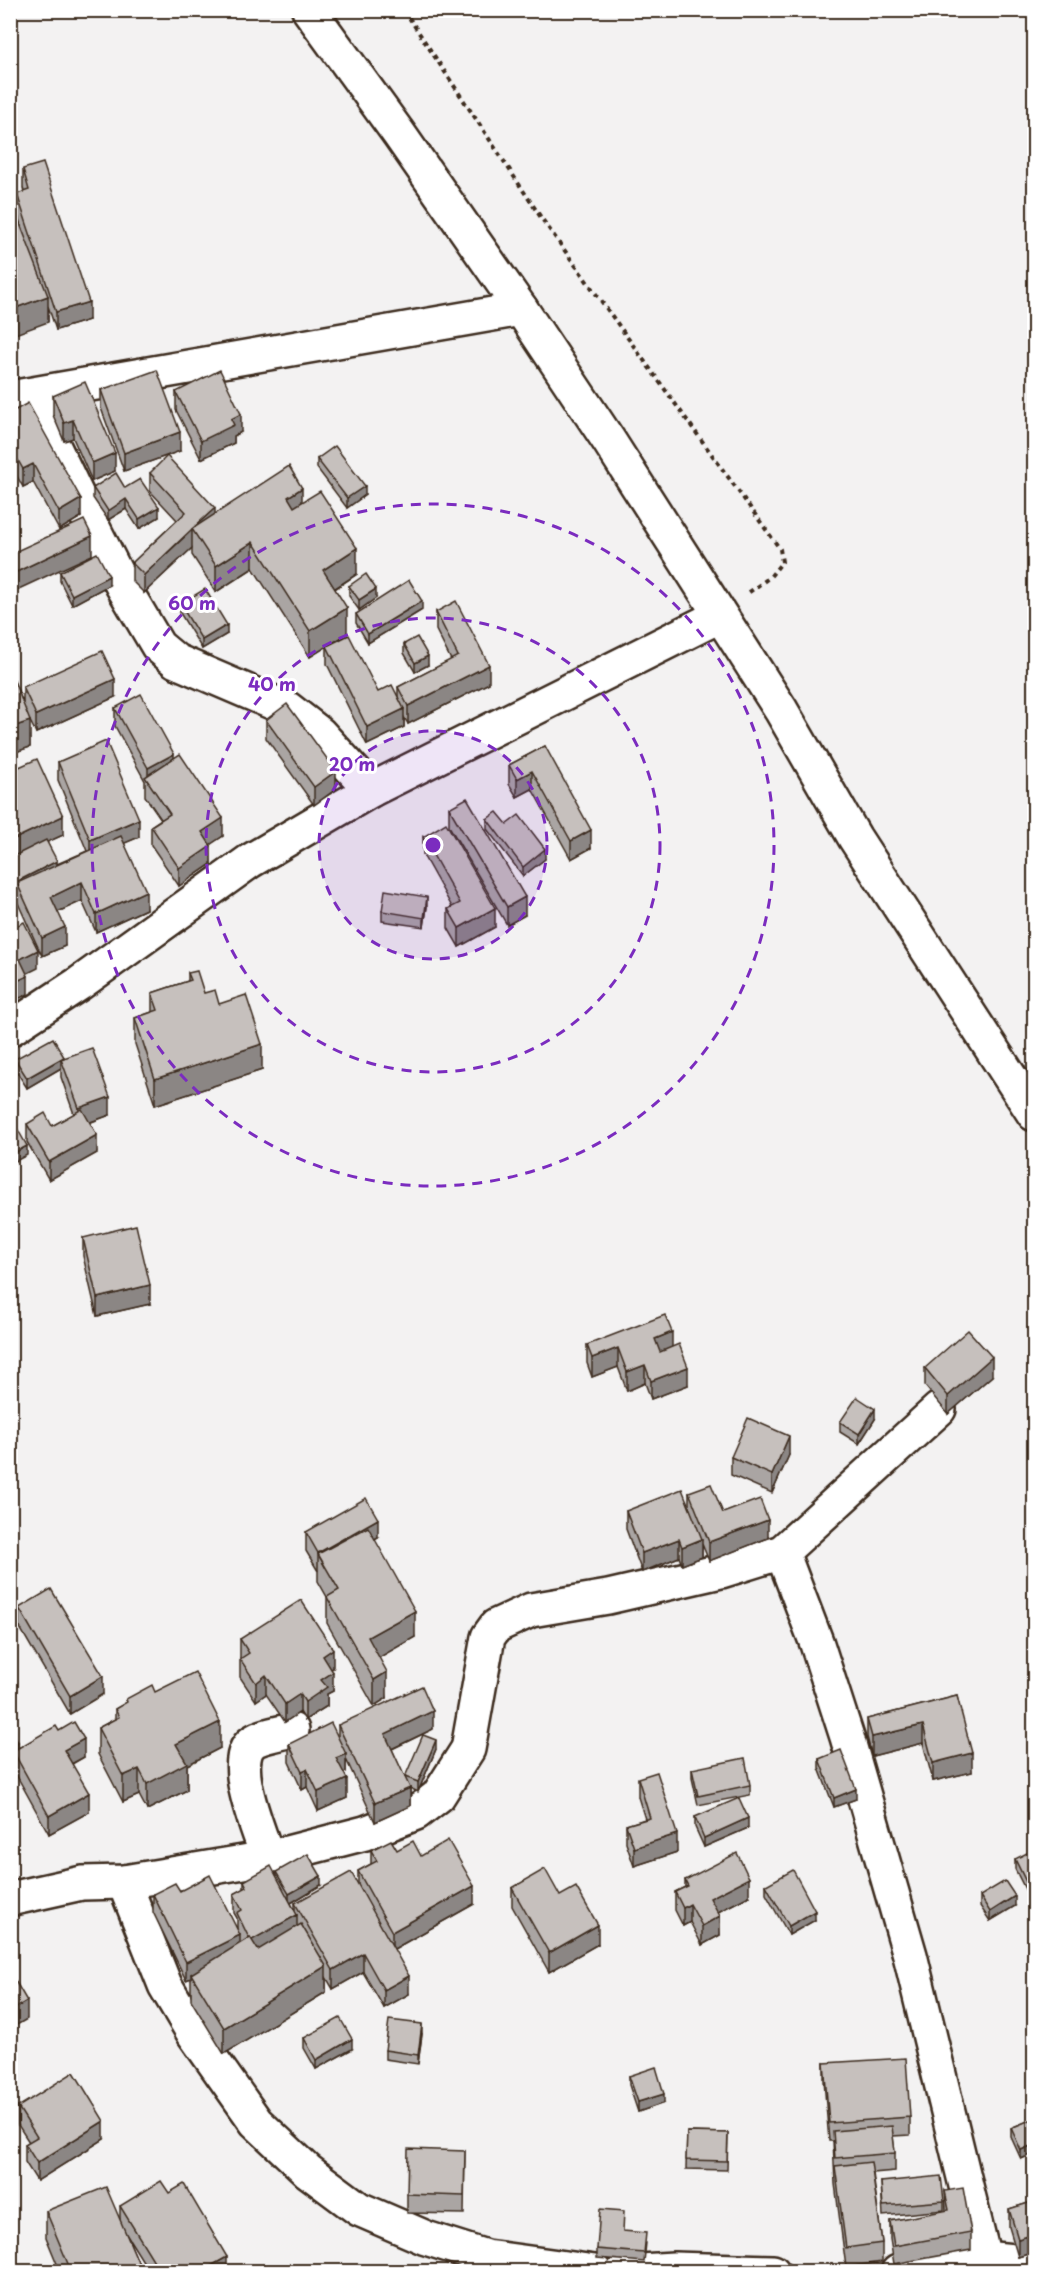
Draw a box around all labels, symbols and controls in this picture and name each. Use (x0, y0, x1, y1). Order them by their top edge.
text: 60 m (168, 589, 216, 616)
text: 40 m (248, 670, 296, 697)
text: 20 m (329, 750, 375, 777)
centre of rings (423, 835, 443, 855)

